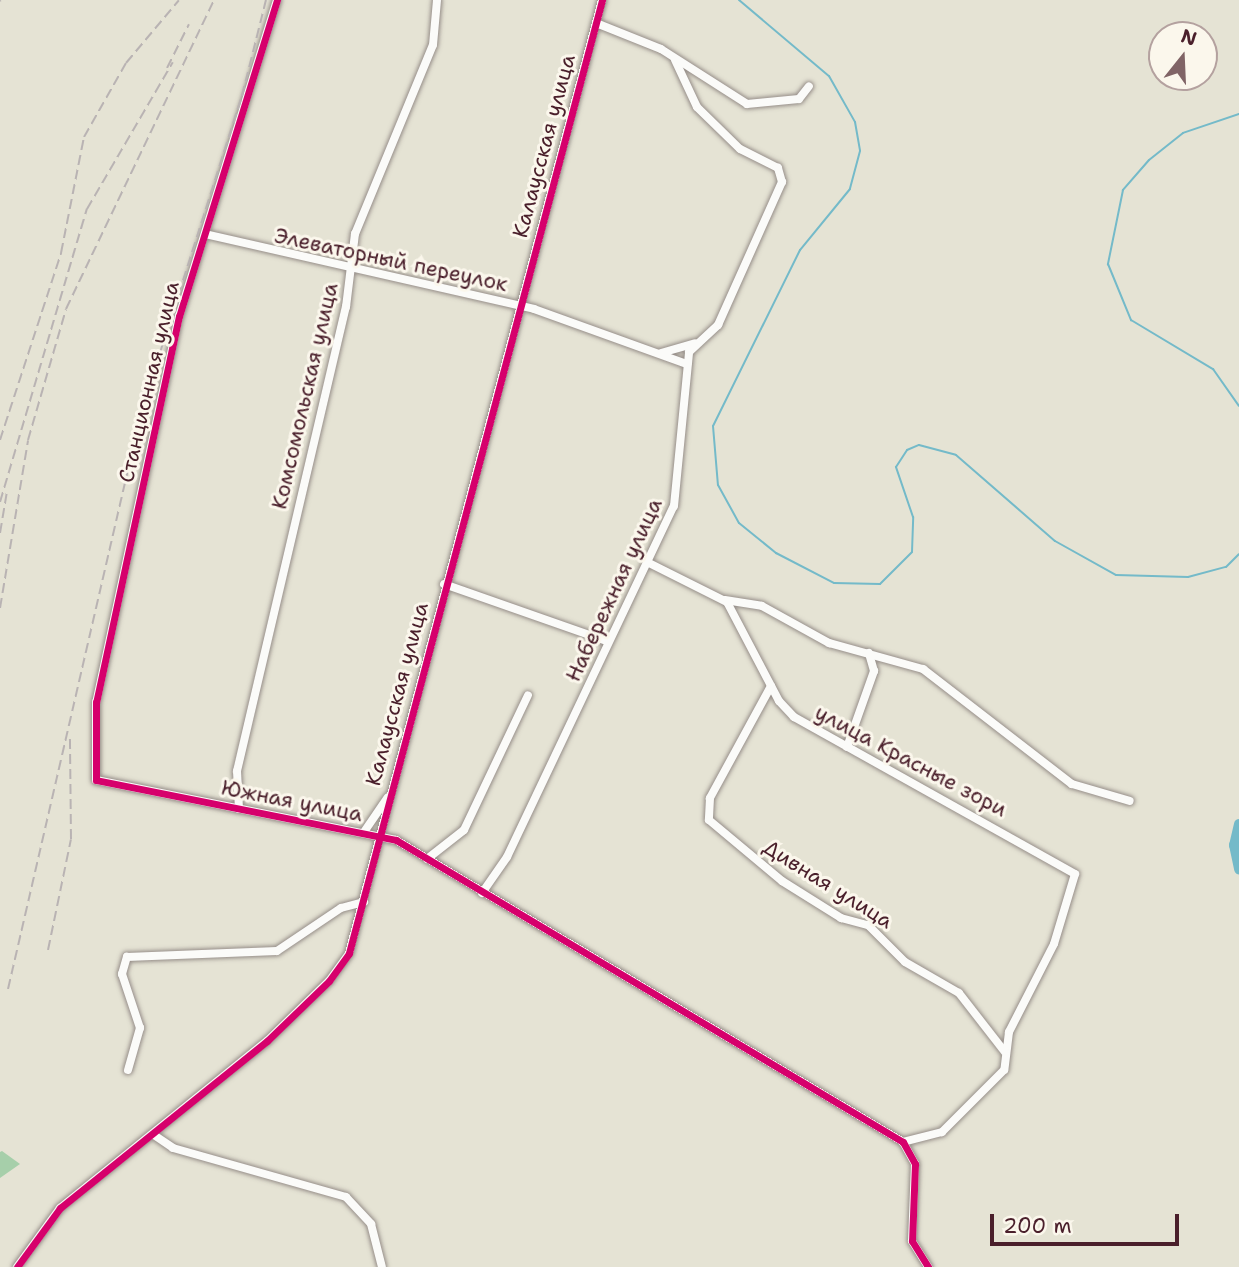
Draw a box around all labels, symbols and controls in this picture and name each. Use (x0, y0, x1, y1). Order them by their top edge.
north arrow (1148, 21, 1218, 91)
text: N (1178, 23, 1200, 52)
street label: Калаусская улица (507, 51, 581, 241)
street label: Элеваторный переулок (272, 223, 510, 297)
street label: Станционная улица (114, 279, 184, 485)
street label: Комсомольская улица (267, 280, 343, 512)
street label: Набережная улица (560, 494, 668, 686)
street label: Калаусская улица (360, 599, 434, 789)
street label: улица Красные зори (811, 700, 1011, 822)
street label: Южная улица (219, 775, 365, 827)
street label: Дивная улица (759, 834, 897, 934)
scale bar (994, 1200, 1183, 1244)
text: 200 m (1003, 1212, 1072, 1240)

